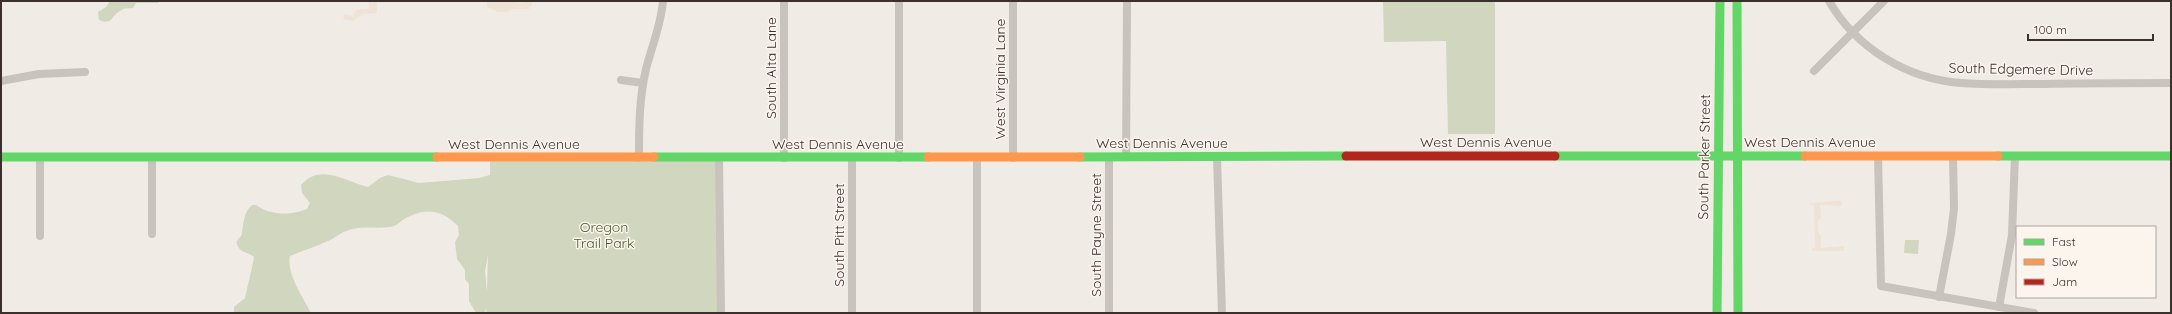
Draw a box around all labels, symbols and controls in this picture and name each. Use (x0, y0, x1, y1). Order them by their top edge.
scale bar (2028, 16, 2153, 42)
street label: South Alta Lane (762, 17, 780, 119)
street label: West Virginia Lane (991, 18, 1009, 139)
text: 100 m (2034, 22, 2067, 37)
street label: South Edgemere Drive (1948, 59, 2094, 79)
street label: South Parker Street (1694, 94, 1714, 220)
street label: West Dennis Avenue (1420, 133, 1552, 151)
street label: West Dennis Avenue (1744, 133, 1876, 151)
street label: West Dennis Avenue (1096, 134, 1228, 152)
street label: West Dennis Avenue (448, 135, 580, 153)
street label: West Dennis Avenue (772, 135, 904, 153)
street label: South Payne Street (1087, 173, 1105, 297)
street label: South Pitt Street (830, 183, 848, 287)
park label: Oregon Trail Park (574, 218, 635, 252)
legend (2016, 226, 2156, 298)
text: Fast (2052, 234, 2076, 249)
text: Slow (2052, 254, 2078, 269)
text: Jam (2052, 274, 2077, 289)

